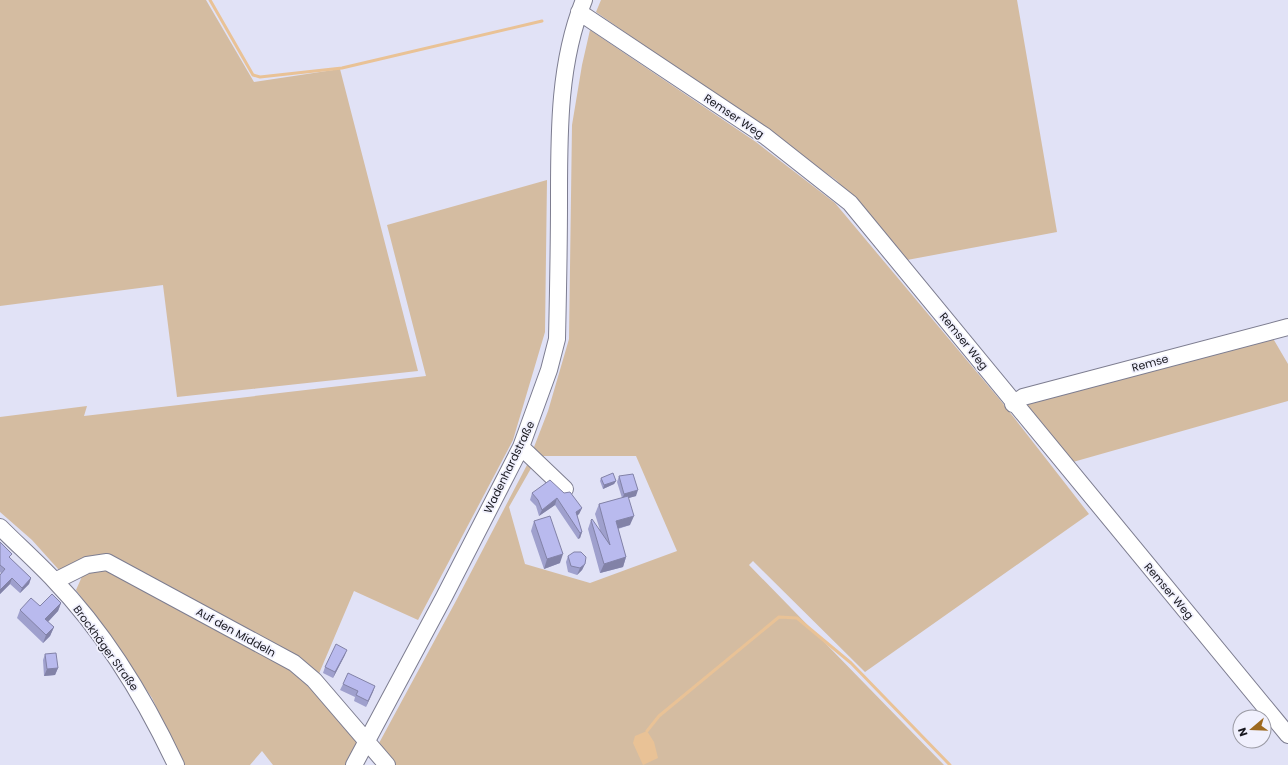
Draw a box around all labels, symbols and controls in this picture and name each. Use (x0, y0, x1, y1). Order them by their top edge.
street label: Remser Weg (701, 90, 767, 142)
street label: Remser Weg (936, 309, 992, 373)
street label: Remse (1130, 350, 1170, 376)
street label: Wadenhardstraße (480, 418, 538, 516)
street label: Remser Weg (1141, 559, 1197, 623)
street label: Brockhäger Straße (69, 602, 143, 694)
street label: Auf den Middeln (193, 603, 279, 661)
north arrow (1232, 709, 1272, 749)
text: N (1234, 726, 1251, 739)

